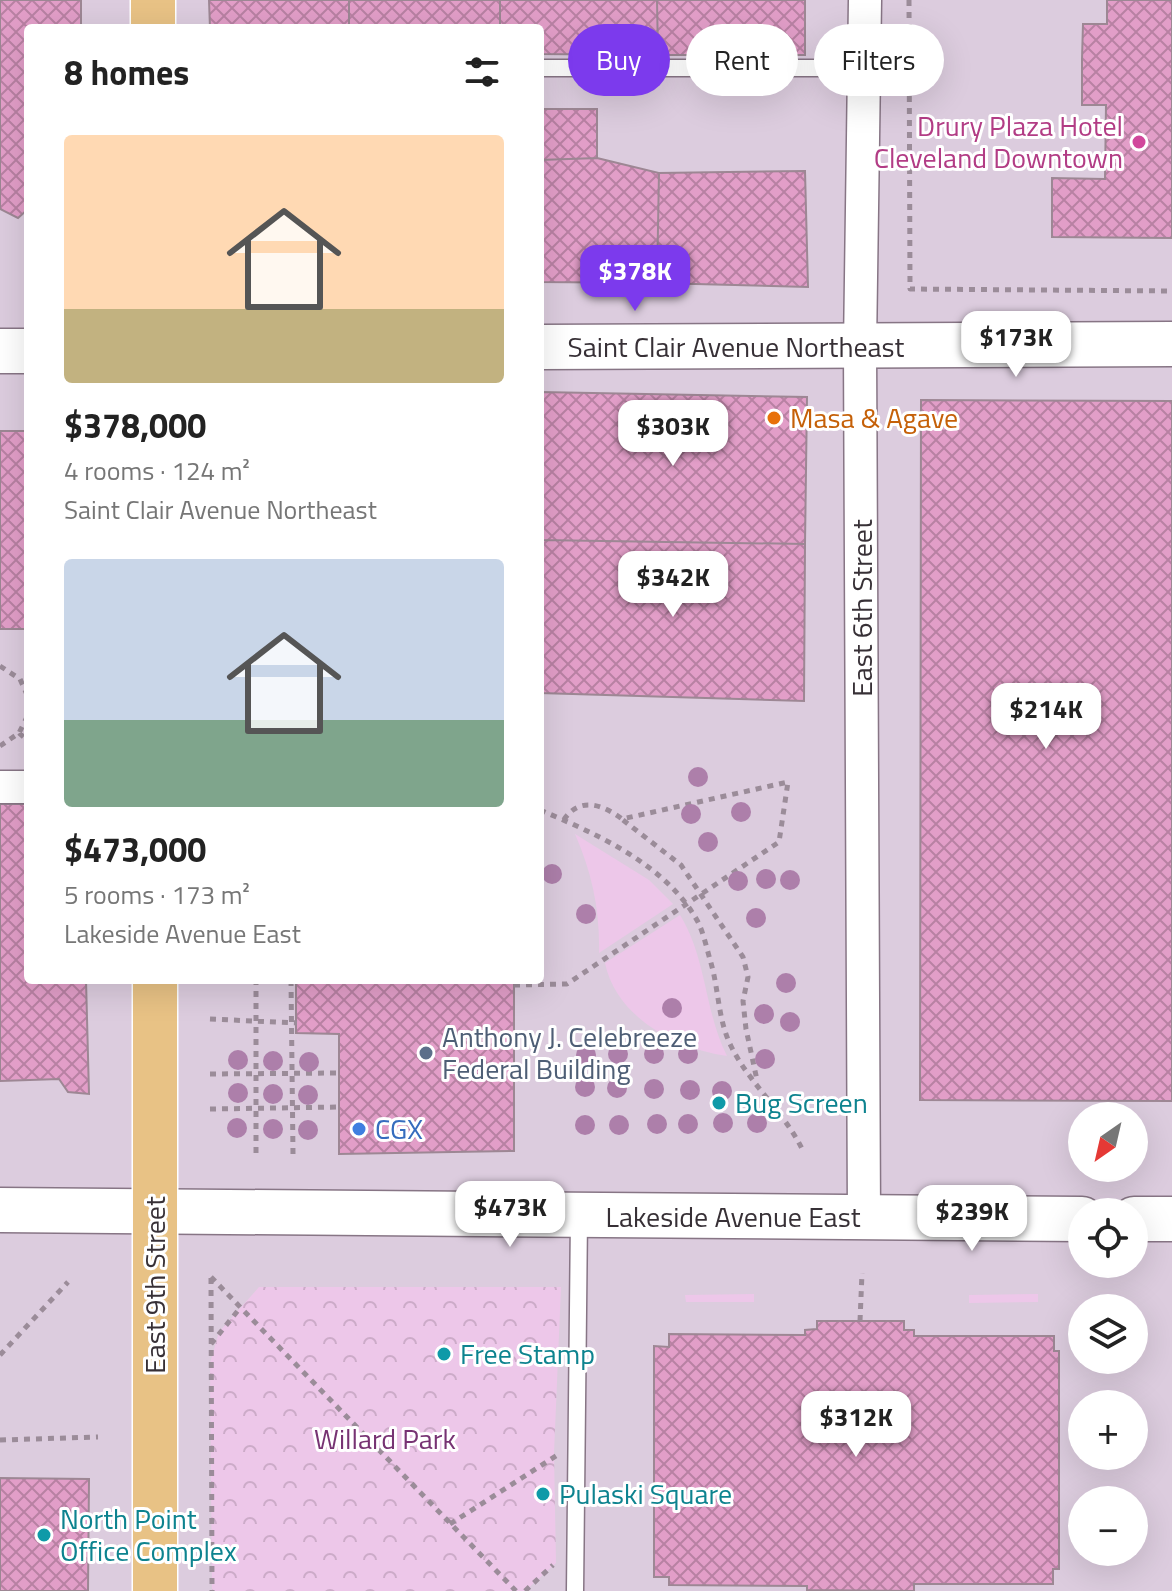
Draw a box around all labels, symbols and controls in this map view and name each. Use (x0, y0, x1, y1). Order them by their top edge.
chip: Buy (568, 24, 670, 96)
chip: Rent (686, 24, 798, 96)
chip: Filters (814, 24, 944, 96)
text: 8 homes (64, 46, 189, 98)
icon: filters (460, 50, 504, 94)
place label: Drury Plaza Hotel Cleveland Downtown (874, 104, 1123, 179)
marker: Drury Plaza Hotel Cleveland Downtown (1130, 133, 1148, 151)
icon: home (212, 187, 356, 331)
pin: $378K (579, 245, 691, 313)
text: $378K (598, 251, 672, 290)
pin: $173K (960, 311, 1072, 379)
text: $173K (979, 317, 1053, 356)
street label: Saint Clair Avenue Northeast (568, 325, 905, 368)
place label: Masa & Agave (790, 396, 958, 439)
text: $378,000 (64, 399, 206, 451)
pin: $303K (617, 400, 729, 468)
text: $303K (636, 406, 710, 445)
marker: Masa & Agave (765, 409, 783, 427)
text: 4 rooms · 124 m² (64, 451, 250, 490)
text: Saint Clair Avenue Northeast (64, 490, 377, 529)
street label: East 6th Street (840, 519, 883, 697)
pin: $342K (617, 551, 729, 619)
text: $342K (636, 557, 710, 596)
icon: home (212, 611, 356, 755)
pin: $214K (990, 683, 1102, 751)
text: $214K (1009, 689, 1083, 728)
text: $473,000 (64, 823, 206, 875)
text: 5 rooms · 173 m² (64, 875, 250, 914)
text: Lakeside Avenue East (64, 914, 301, 953)
place label: Anthony J. Celebreeze Federal Building (442, 1015, 697, 1090)
marker: Anthony J. Celebreeze Federal Building (417, 1044, 435, 1062)
place label: Bug Screen (735, 1081, 868, 1124)
marker: Bug Screen (710, 1094, 728, 1112)
north arrow (1068, 1102, 1148, 1182)
map controls (1068, 1102, 1148, 1566)
place label: CGX (375, 1107, 423, 1150)
marker: CGX (350, 1120, 368, 1138)
pin: $473K (454, 1181, 566, 1249)
pin: $239K (916, 1185, 1028, 1253)
text: $473K (473, 1187, 547, 1226)
text: $239K (935, 1191, 1009, 1230)
street label: Lakeside Avenue East (606, 1195, 861, 1238)
street label: East 9th Street (133, 1196, 176, 1374)
button: locate (1068, 1198, 1148, 1278)
button: layers (1068, 1294, 1148, 1374)
place label: Free Stamp (460, 1332, 595, 1375)
marker: Free Stamp (435, 1345, 453, 1363)
button: + (1068, 1390, 1148, 1470)
pin: $312K (800, 1391, 912, 1459)
text: $312K (819, 1397, 893, 1436)
park label: Willard Park (314, 1417, 456, 1460)
place label: Pulaski Square (559, 1472, 732, 1515)
marker: Pulaski Square (534, 1485, 552, 1503)
button: − (1068, 1486, 1148, 1566)
place label: North Point Office Complex (60, 1497, 237, 1572)
marker: North Point Office Complex (35, 1526, 53, 1544)

